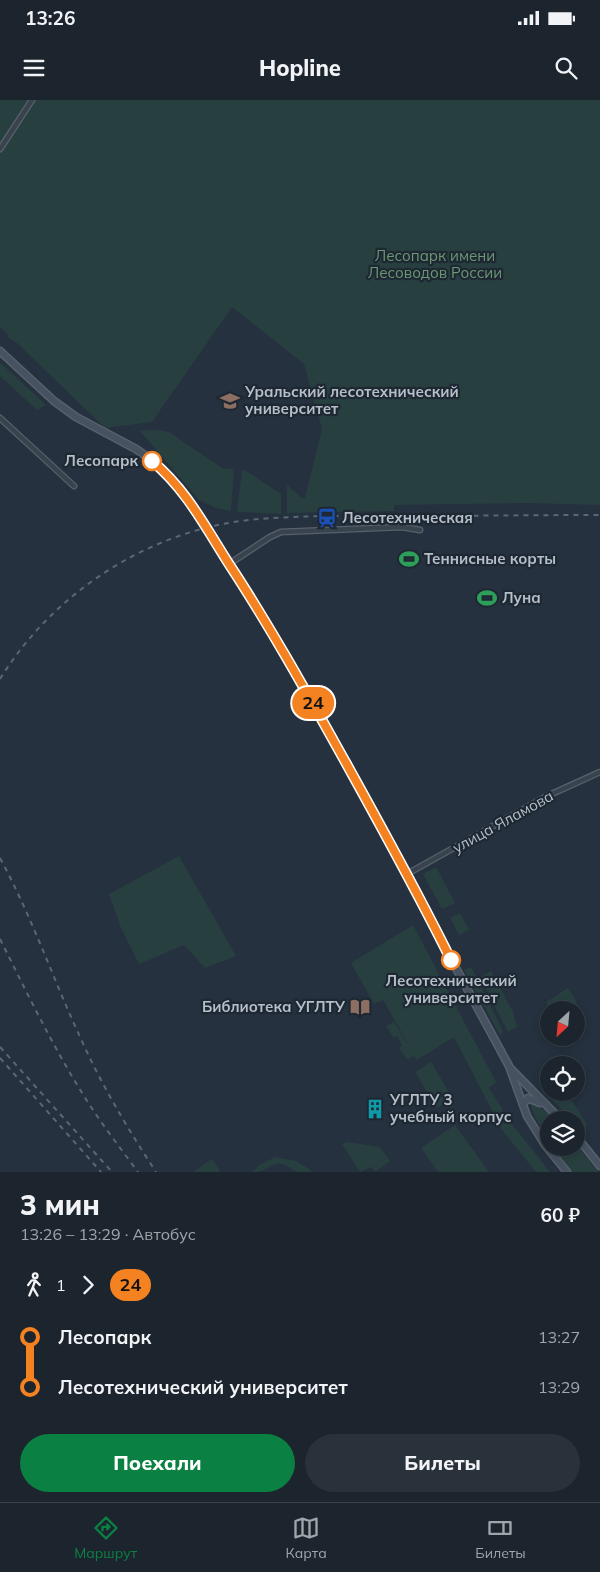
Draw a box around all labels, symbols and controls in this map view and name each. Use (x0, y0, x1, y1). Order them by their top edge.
text: 13:26 (25, 6, 75, 30)
icon: menu (20, 54, 48, 82)
text: Hopline (259, 54, 341, 82)
icon: search (552, 54, 580, 82)
park label: Лесопарк имени Лесоводов России (368, 246, 502, 282)
place label: Уральский лесотехнический университет (244, 382, 459, 418)
school or university icon: Уральский лесотехнический университет (219, 390, 241, 412)
place label: Лесопарк (64, 451, 138, 470)
marker: Лесопарк (142, 451, 162, 471)
station icon: Лесотехническая (316, 507, 338, 529)
place label: Лесотехническая (342, 508, 473, 527)
sports icon: Теннисные корты (398, 548, 420, 570)
place label: Теннисные корты (424, 549, 556, 568)
sports icon: Луна (476, 587, 498, 609)
place label: Луна (502, 588, 541, 607)
line badge: 24 (290, 687, 336, 719)
text: 24 (302, 691, 324, 714)
street label: улица Яламова (449, 786, 556, 857)
marker: Лесотехнический университет (441, 950, 461, 970)
place label: Лесотехнический университет (385, 971, 517, 1007)
library icon: Библиотека УГЛТУ (349, 996, 371, 1018)
place label: Библиотека УГЛТУ (202, 997, 346, 1016)
north arrow (540, 1001, 585, 1046)
map controls (540, 1001, 585, 1156)
button: locate (540, 1056, 585, 1101)
place label: УГЛТУ 3 учебный корпус (389, 1090, 512, 1126)
building icon: УГЛТУ 3 учебный корпус (364, 1098, 386, 1120)
button: layers (540, 1111, 585, 1156)
text: 3 мин (20, 1187, 100, 1222)
text: 60 ₽ (541, 1203, 580, 1227)
text: 13:26 – 13:29 · Автобус (20, 1224, 196, 1244)
icon: walk (20, 1271, 48, 1299)
icon: forward (74, 1271, 102, 1299)
text: 24 (120, 1273, 141, 1296)
text: 1 (56, 1275, 66, 1295)
text: Лесопарк (58, 1325, 151, 1349)
text: 13:27 (538, 1327, 580, 1347)
text: Лесотехнический университет (58, 1375, 348, 1399)
text: 13:29 (538, 1377, 580, 1397)
button: Поехали (20, 1434, 295, 1492)
button: Билеты (305, 1434, 580, 1492)
tab: Маршрут (74, 1514, 137, 1562)
tab: Карта (286, 1514, 327, 1562)
tab: Билеты (475, 1514, 526, 1562)

